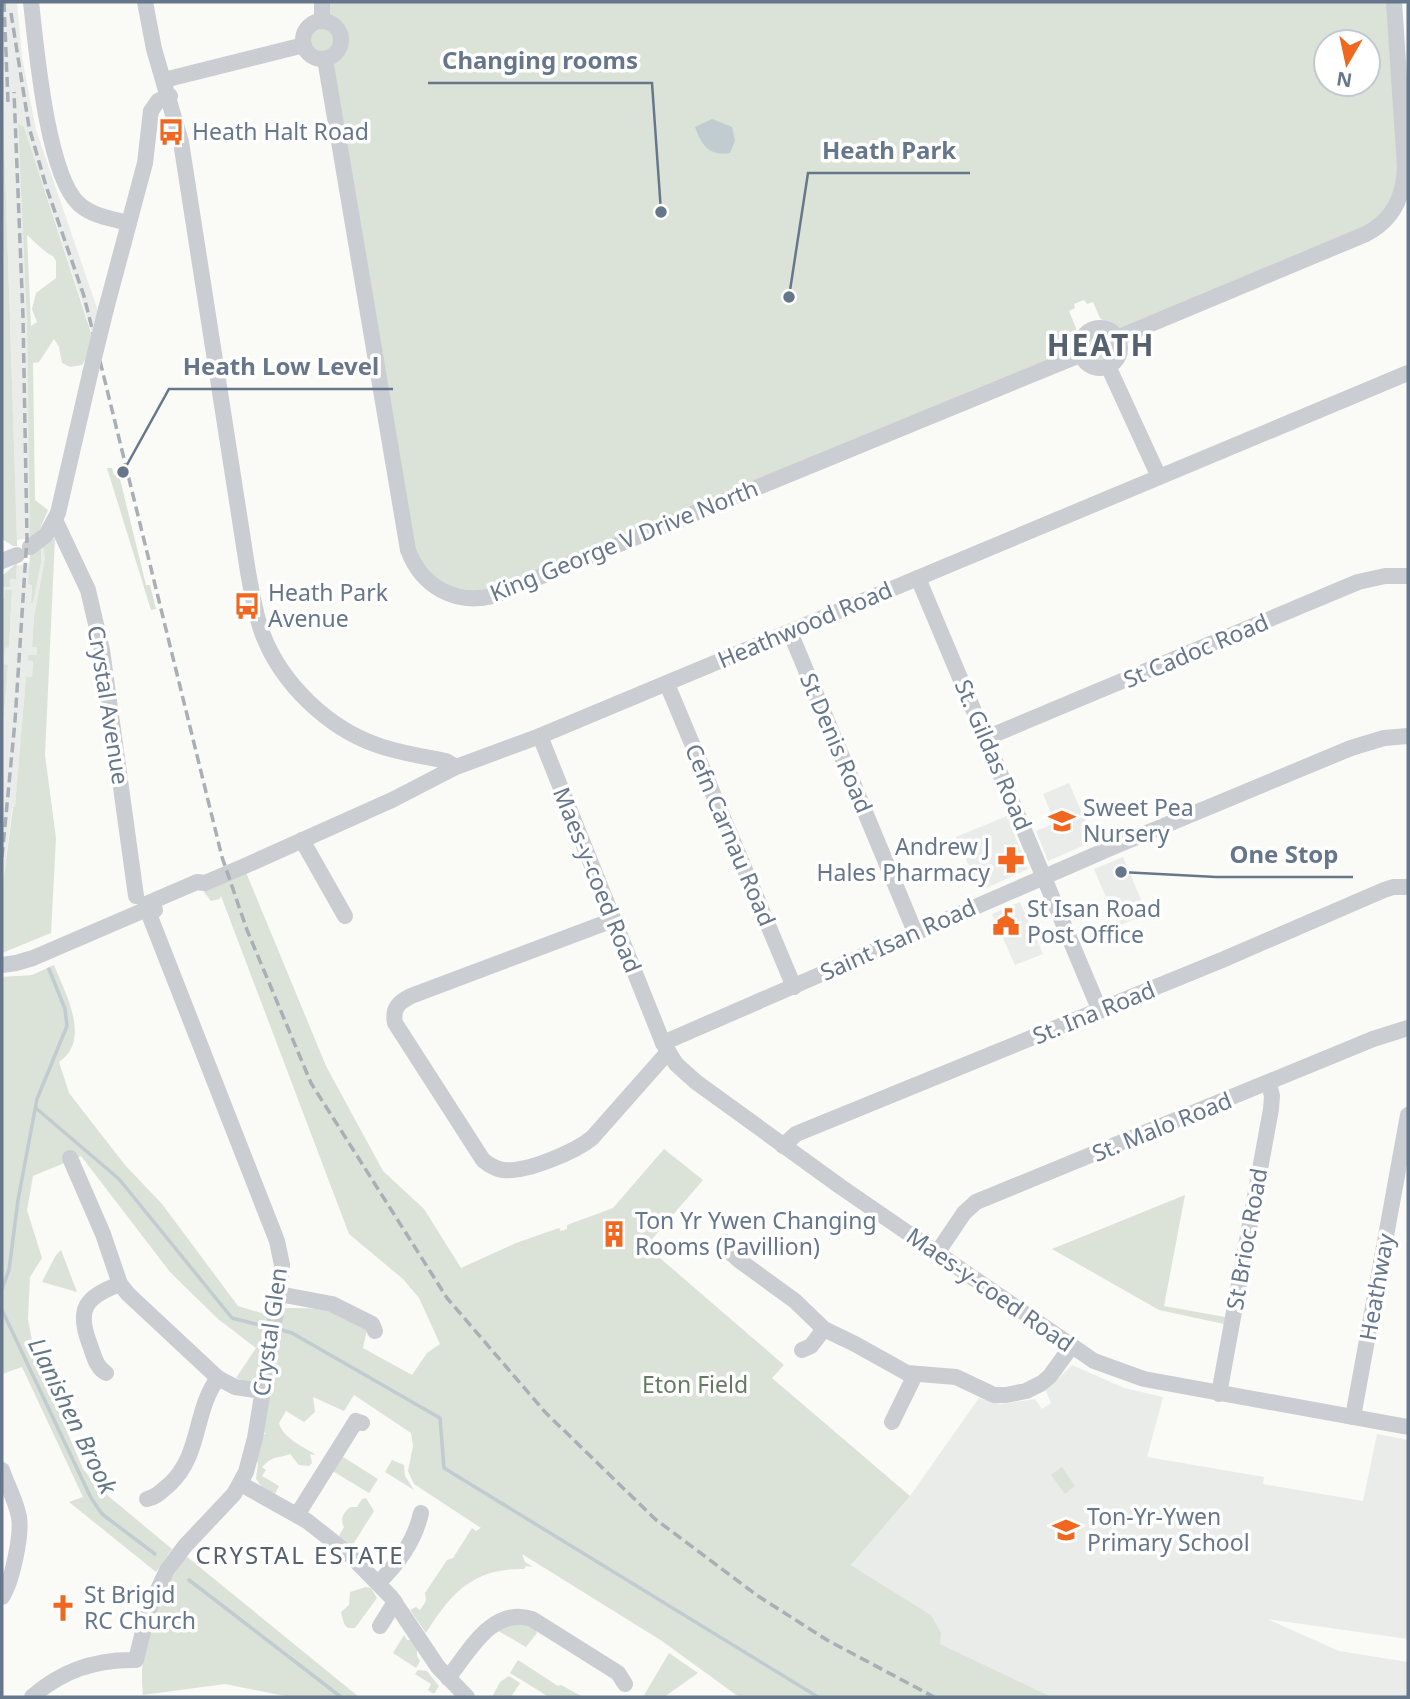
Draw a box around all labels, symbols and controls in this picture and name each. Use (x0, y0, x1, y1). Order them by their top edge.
north arrow (1312, 28, 1382, 98)
callout: Changing rooms (428, 38, 652, 83)
text: Changing rooms (442, 43, 638, 76)
text: N (1335, 66, 1354, 94)
place label: Heath Halt Road (192, 115, 369, 147)
bus stop icon: Heath Halt Road (156, 117, 186, 147)
callout: Heath Park (808, 128, 970, 173)
text: Heath Park (822, 133, 956, 166)
district label: HEATH (1047, 324, 1155, 365)
callout: Heath Low Level (169, 344, 393, 389)
text: Heath Low Level (183, 349, 379, 382)
street label: King George V Drive North (485, 472, 762, 609)
street label: Heathwood Road (712, 573, 897, 675)
place label: Heath Park Avenue (268, 576, 389, 634)
bus stop icon: Heath Park Avenue (232, 591, 262, 621)
street label: St Cadoc Road (1118, 605, 1273, 695)
street label: Crystal Avenue (81, 623, 137, 787)
street label: St Denis Road (793, 668, 881, 817)
street label: St. Gildas Road (948, 674, 1040, 835)
street label: Cefn Carnau Road (678, 739, 784, 931)
street label: Maes-y-coed Road (546, 782, 650, 977)
place label: Sweet Pea Nursery (1083, 791, 1194, 849)
school or university icon: Sweet Pea Nursery (1047, 806, 1077, 836)
place label: Andrew J Hales Pharmacy (816, 830, 990, 888)
callout: One Stop (1216, 832, 1353, 877)
text: One Stop (1230, 837, 1338, 870)
pharmacy icon: Andrew J Hales Pharmacy (996, 845, 1026, 875)
street label: Saint Isan Road (815, 890, 980, 988)
place label: St Isan Road Post Office (1027, 892, 1161, 950)
public building icon: St Isan Road Post Office (991, 907, 1021, 937)
street label: St. Ina Road (1028, 973, 1160, 1051)
street label: St. Malo Road (1087, 1084, 1236, 1169)
street label: St Brioc Road (1218, 1165, 1274, 1312)
place label: Ton Yr Ywen Changing Rooms (Pavillion) (635, 1204, 877, 1262)
building icon: Ton Yr Ywen Changing Rooms (Pavillion) (599, 1219, 629, 1249)
street label: Maes-y-coed Road (900, 1219, 1081, 1359)
street label: Heathway (1351, 1231, 1401, 1343)
street label: Crystal Glen (244, 1265, 294, 1398)
water label: Llanishen Brook (21, 1332, 126, 1500)
park label: Eton Field (642, 1368, 748, 1400)
place label: Ton-Yr-Ywen Primary School (1087, 1500, 1250, 1558)
school or university icon: Ton-Yr-Ywen Primary School (1051, 1515, 1081, 1545)
district label: CRYSTAL ESTATE (195, 1538, 405, 1571)
place label: St Brigid RC Church (84, 1578, 196, 1636)
church icon: St Brigid RC Church (48, 1593, 78, 1623)

